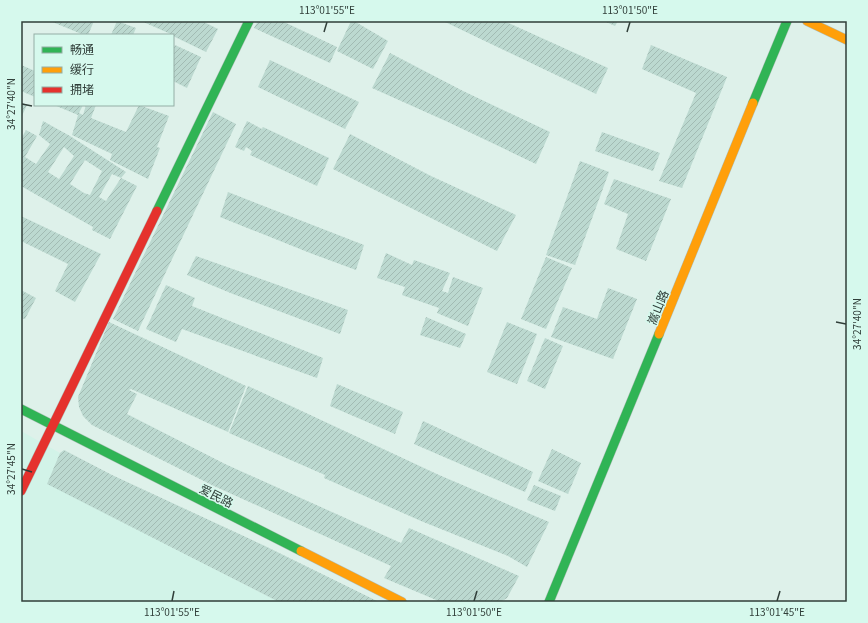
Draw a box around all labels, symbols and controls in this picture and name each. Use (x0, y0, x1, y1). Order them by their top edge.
text: 113°01'55"E (299, 2, 355, 17)
text: 113°01'50"E (602, 2, 658, 17)
legend (34, 34, 174, 106)
text: 畅通 (70, 40, 94, 57)
text: 缓行 (70, 60, 94, 77)
text: 34°27'40"N (3, 78, 18, 130)
text: 拥堵 (70, 80, 94, 97)
street label: 嵩山路 (642, 287, 672, 327)
text: 34°27'40"N (849, 298, 864, 350)
text: 34°27'45"N (3, 443, 18, 495)
street label: 爱民路 (197, 479, 237, 511)
text: 113°01'55"E (144, 604, 200, 619)
text: 113°01'50"E (446, 604, 502, 619)
text: 113°01'45"E (749, 604, 805, 619)

